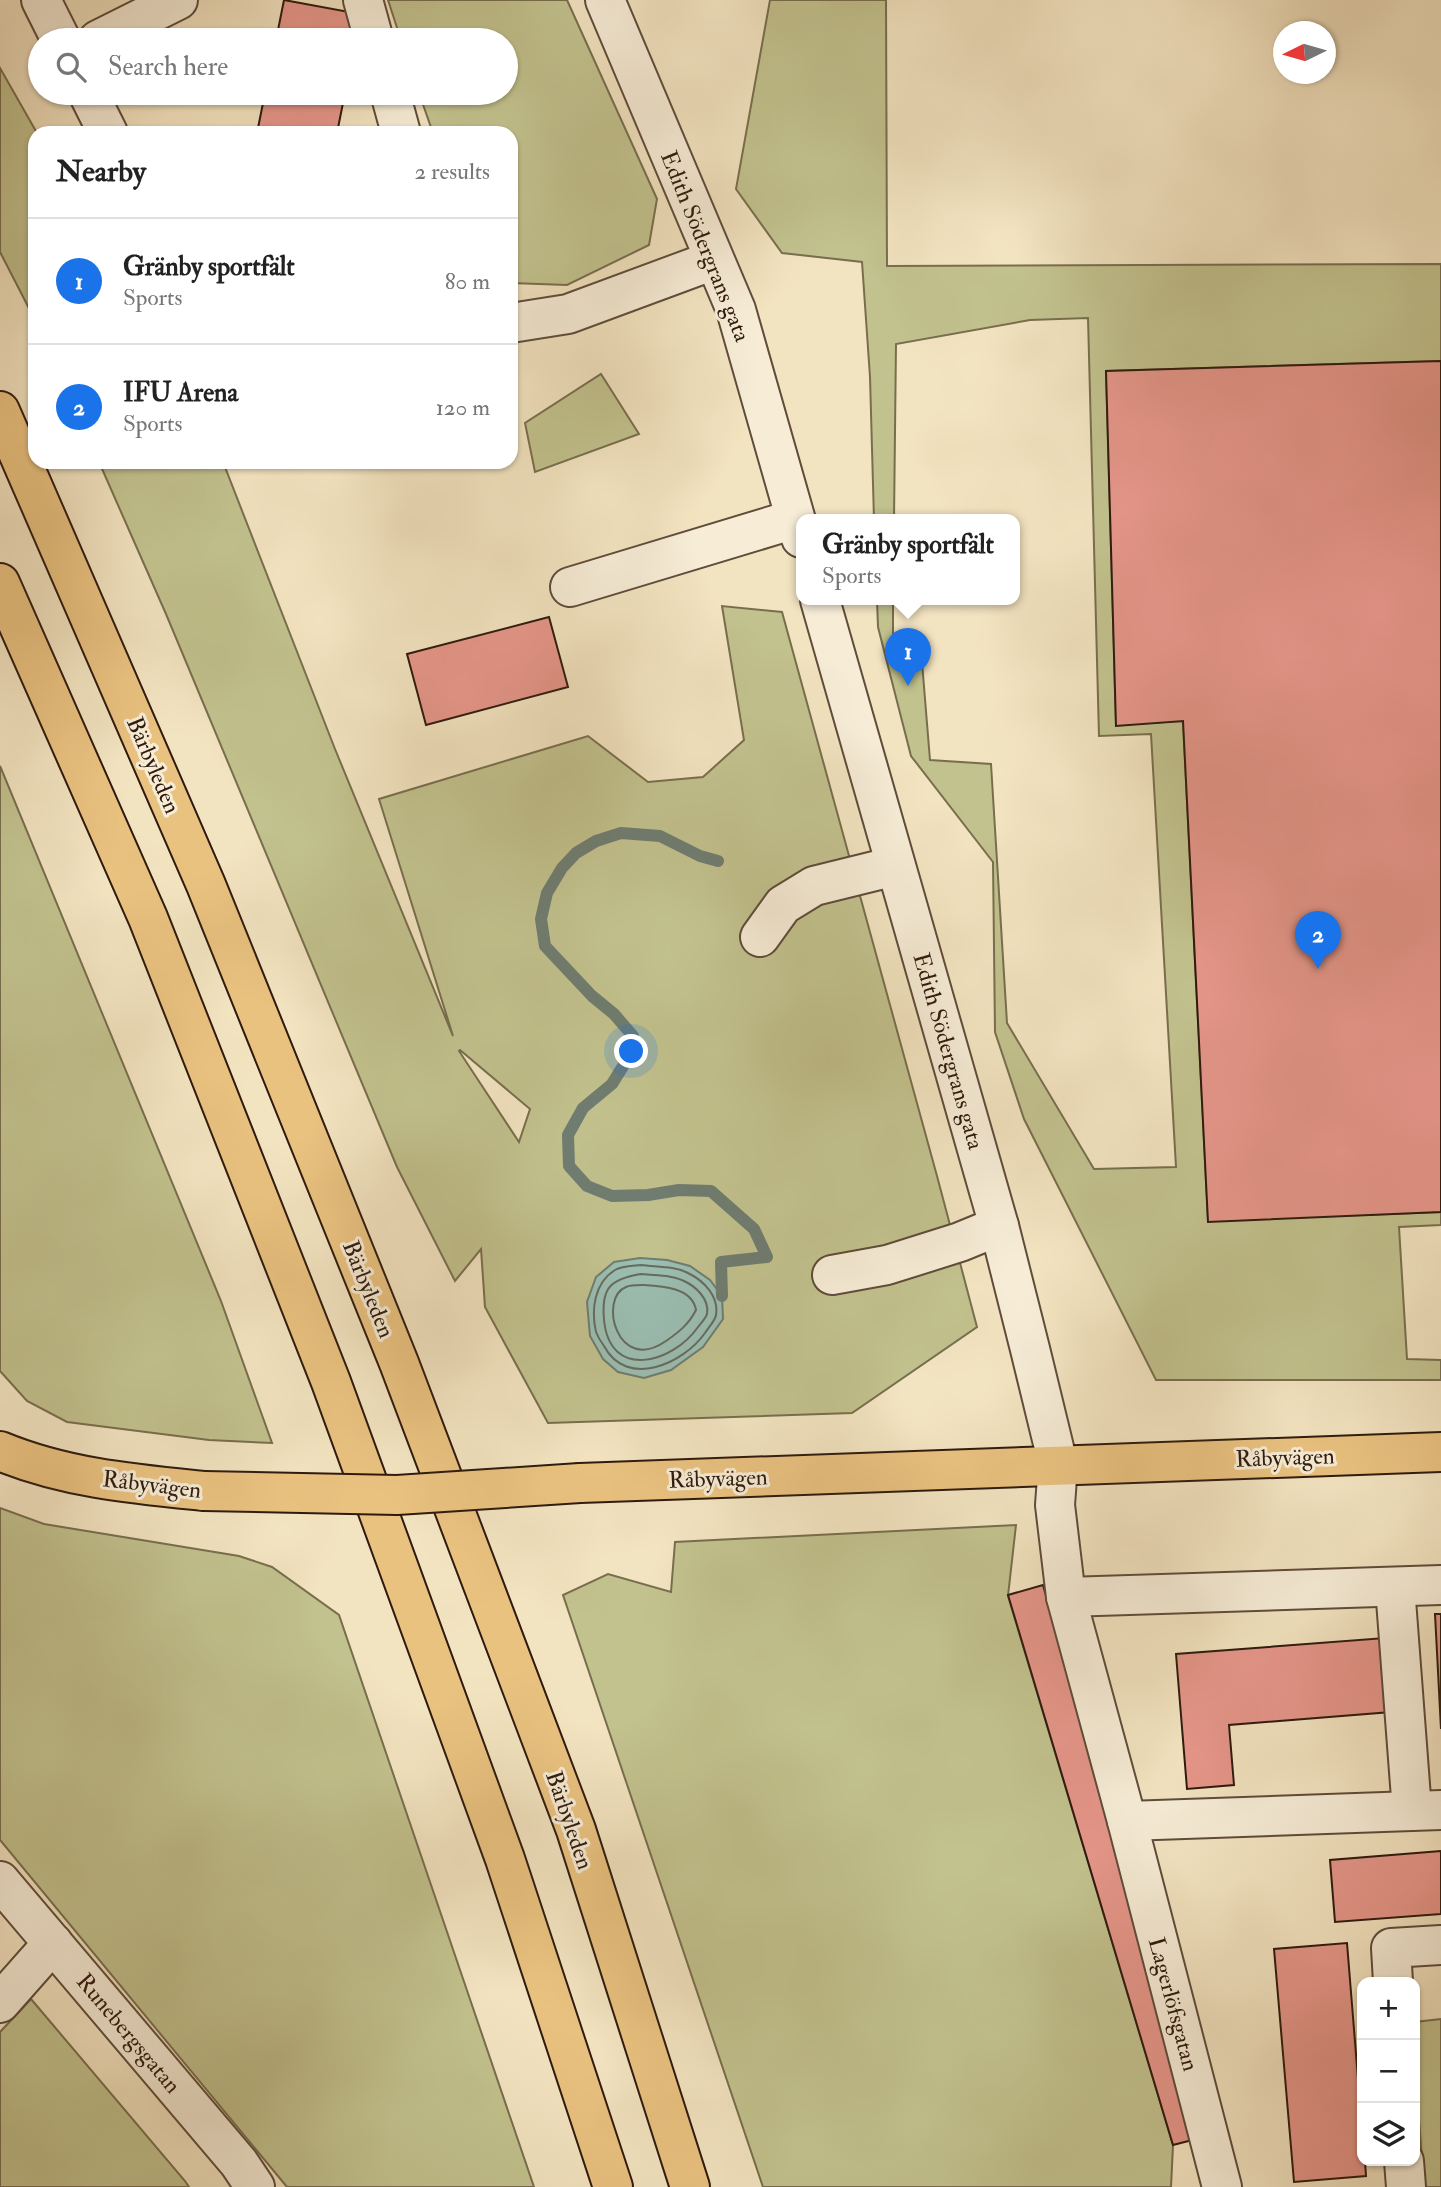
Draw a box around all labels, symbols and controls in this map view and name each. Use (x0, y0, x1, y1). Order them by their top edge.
north arrow (1273, 21, 1336, 84)
search box (28, 28, 518, 105)
icon: search (52, 48, 90, 86)
text: Search here (108, 51, 228, 83)
street label: Edith Södergrans gata (654, 147, 757, 346)
text: Nearby (56, 153, 146, 190)
text: 2 results (415, 157, 490, 186)
text: Gränby sportfält (123, 251, 295, 283)
text: 1 (75, 267, 83, 296)
text: 80 m (445, 267, 490, 296)
text: Sports (123, 283, 182, 312)
text: IFU Arena (123, 377, 238, 409)
text: 2 (73, 393, 85, 422)
text: 120 m (436, 393, 490, 422)
text: Sports (123, 409, 182, 438)
popup (796, 514, 1020, 605)
text: Gränby sportfält (822, 529, 994, 561)
text: Sports (822, 561, 882, 590)
pin: 1 (885, 628, 931, 686)
street label: Bärbyleden (120, 712, 187, 818)
pin: 2 (1295, 911, 1341, 969)
street label: Edith Södergrans gata (907, 950, 991, 1153)
your location (614, 1034, 648, 1068)
street label: Bärbyleden (336, 1236, 401, 1342)
street label: Råbyvägen (1235, 1441, 1335, 1474)
street label: Råbyvägen (668, 1462, 768, 1495)
street label: Råbyvägen (101, 1464, 203, 1505)
street label: Bärbyleden (539, 1767, 600, 1873)
street label: Lagerlöfsgatan (1142, 1934, 1205, 2074)
street label: Runebergsgatan (70, 1967, 187, 2099)
map controls (1357, 1977, 1420, 2166)
button: + (1357, 1977, 1420, 2040)
button: − (1357, 2040, 1420, 2103)
button: layers (1357, 2103, 1420, 2166)

